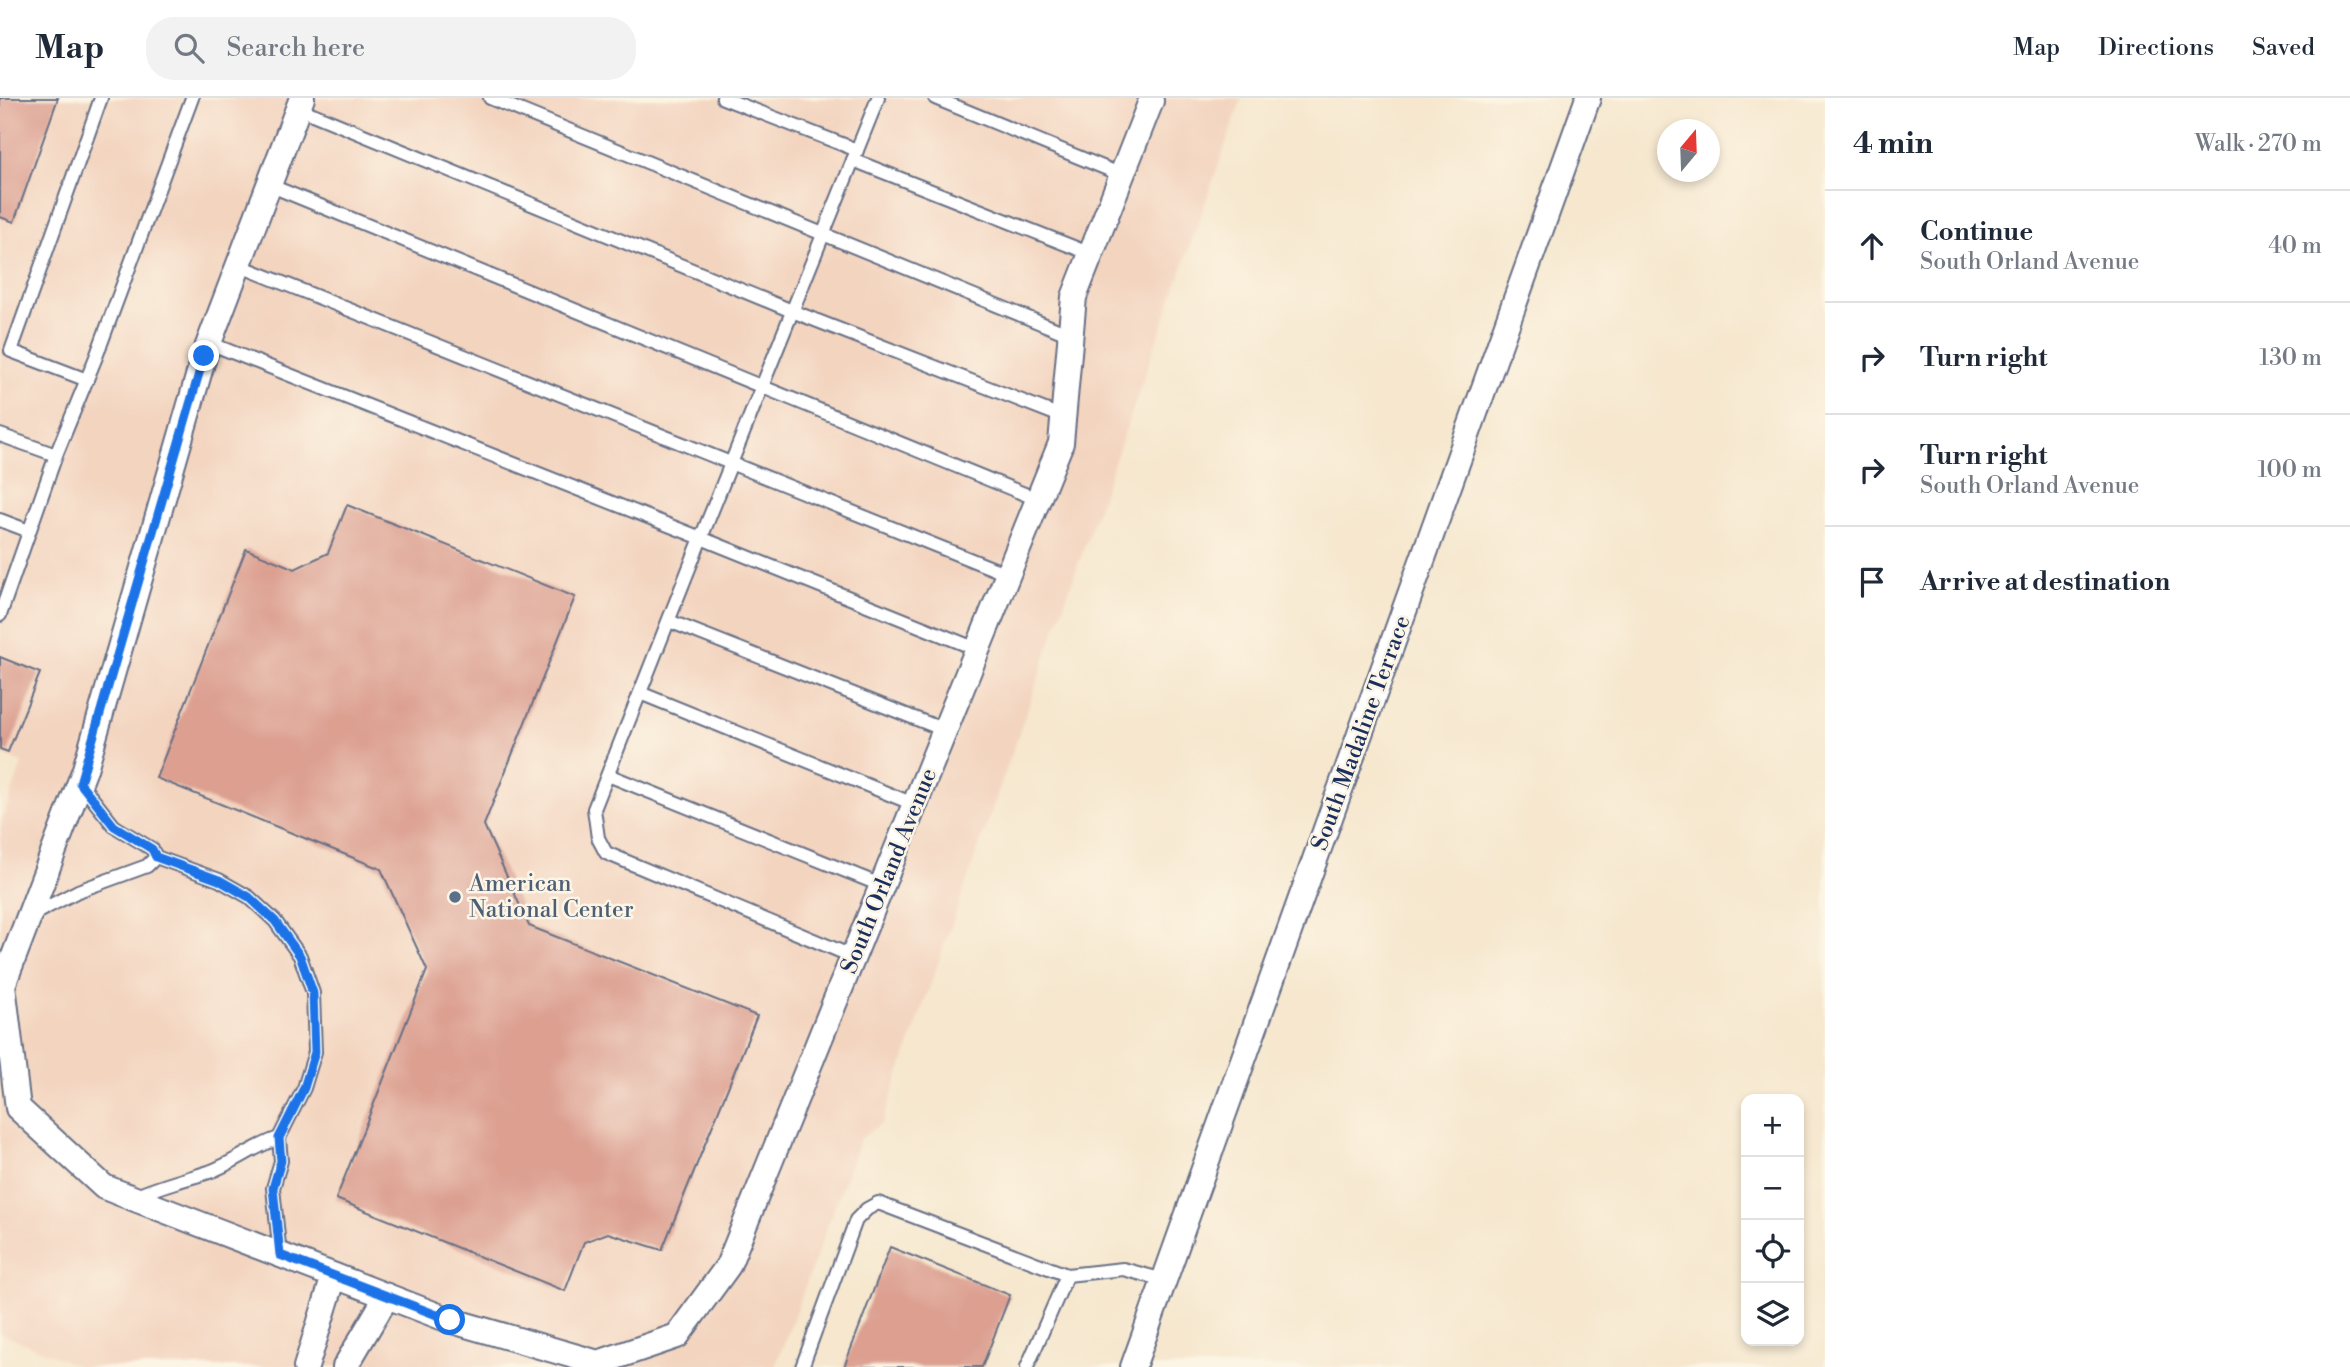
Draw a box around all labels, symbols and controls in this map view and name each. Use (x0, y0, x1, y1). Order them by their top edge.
search box (146, 17, 636, 80)
text: Map (35, 28, 104, 69)
icon: search (170, 29, 208, 67)
text: Search here (226, 32, 365, 64)
text: Map (2013, 33, 2060, 63)
text: Directions (2098, 33, 2214, 63)
text: Saved (2252, 33, 2315, 63)
north arrow (1657, 119, 1720, 182)
text: 4 min (1853, 125, 1933, 163)
text: Walk · 270 m (2195, 130, 2322, 158)
text: Continue (1920, 216, 2033, 248)
icon: ahead (1853, 227, 1891, 265)
text: 40 m (2268, 232, 2322, 260)
text: South Orland Avenue (1920, 248, 2139, 276)
icon: right (1853, 339, 1891, 377)
route end (188, 340, 219, 371)
text: Turn right (1920, 342, 2048, 374)
text: 130 m (2259, 344, 2322, 372)
text: Turn right (1920, 440, 2048, 472)
icon: right (1853, 451, 1891, 489)
text: 100 m (2257, 456, 2322, 484)
text: South Orland Avenue (1920, 472, 2139, 500)
icon: arrive (1853, 563, 1891, 601)
text: Arrive at destination (1920, 566, 2170, 598)
street label: South Madaline Terrace (1305, 612, 1417, 854)
street label: South Orland Avenue (835, 764, 943, 978)
place label: American National Center (468, 870, 634, 924)
marker: American National Center (447, 889, 463, 905)
map controls (1741, 1094, 1804, 1346)
button: + (1741, 1094, 1804, 1157)
button: − (1741, 1157, 1804, 1220)
button: locate (1741, 1220, 1804, 1283)
button: layers (1741, 1283, 1804, 1346)
route start (434, 1304, 465, 1335)

